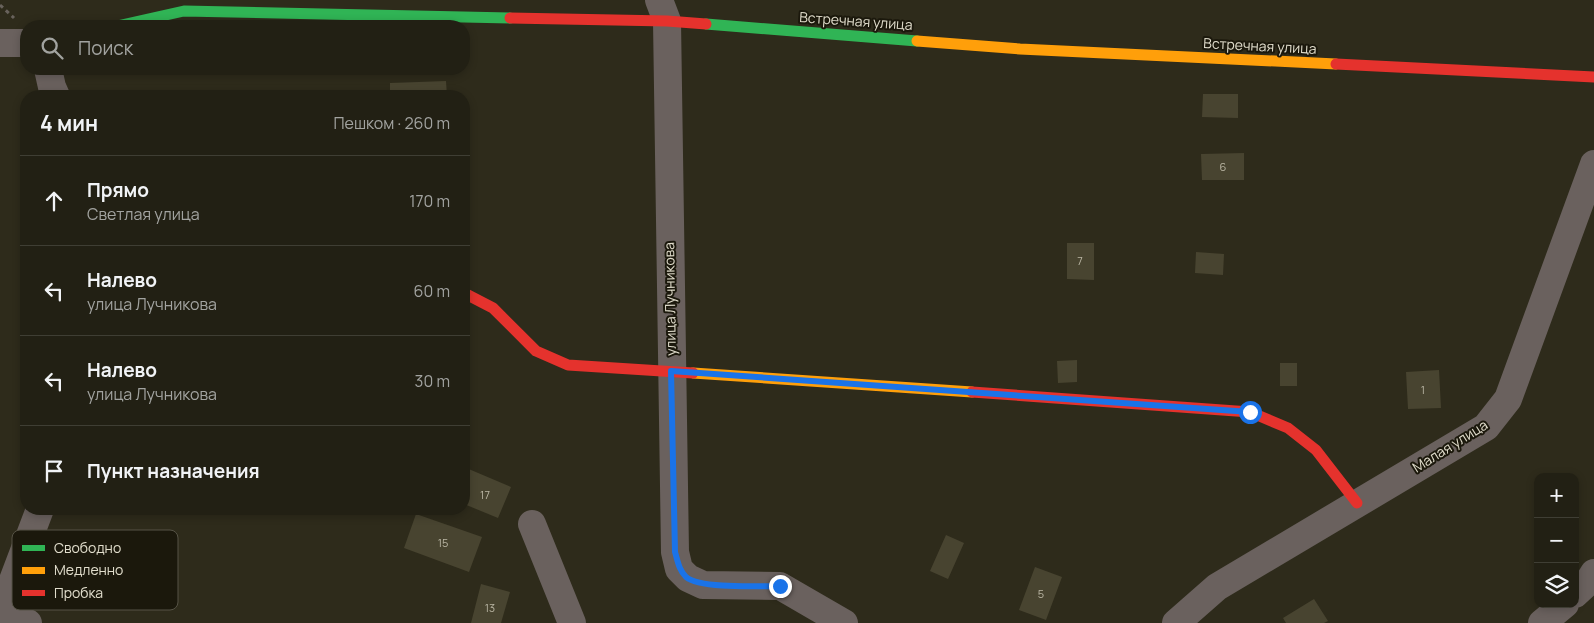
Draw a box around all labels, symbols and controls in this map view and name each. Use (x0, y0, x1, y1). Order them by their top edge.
street label: Встречная улица (799, 7, 913, 34)
search box (20, 20, 470, 75)
street label: Встречная улица (1203, 33, 1317, 58)
icon: search (38, 34, 66, 62)
text: Поиск (78, 35, 133, 61)
text: 4 мин (40, 109, 98, 137)
text: Пешком · 260 m (334, 112, 450, 134)
house number: 6 (1220, 159, 1227, 174)
text: Прямо (87, 177, 149, 203)
icon: ahead (40, 187, 68, 215)
text: 170 m (409, 190, 450, 212)
text: Светлая улица (87, 203, 200, 225)
street label: улица Лучникова (659, 242, 680, 356)
house number: 7 (1077, 253, 1083, 268)
text: Налево (87, 267, 157, 293)
icon: left (40, 277, 68, 305)
text: 60 m (414, 280, 450, 302)
text: улица Лучникова (87, 293, 217, 315)
text: Налево (87, 357, 157, 383)
icon: left (40, 367, 68, 395)
text: 30 m (415, 370, 450, 392)
house number: 1 (1421, 382, 1425, 397)
text: улица Лучникова (87, 383, 217, 405)
route start (1239, 401, 1262, 424)
street label: Малая улица (1408, 415, 1491, 476)
icon: arrive (40, 457, 68, 485)
text: Пункт назначения (87, 458, 260, 484)
map controls (1534, 473, 1579, 608)
button: + (1534, 473, 1579, 518)
house number: 17 (480, 487, 490, 502)
button: − (1534, 518, 1579, 563)
legend (12, 530, 178, 610)
house number: 15 (438, 535, 448, 550)
text: Свободно (54, 538, 121, 557)
text: Медленно (54, 560, 123, 579)
button: layers (1534, 563, 1579, 608)
route end (769, 575, 792, 598)
text: Пробка (54, 583, 103, 602)
house number: 5 (1038, 586, 1044, 601)
house number: 13 (485, 600, 495, 615)

